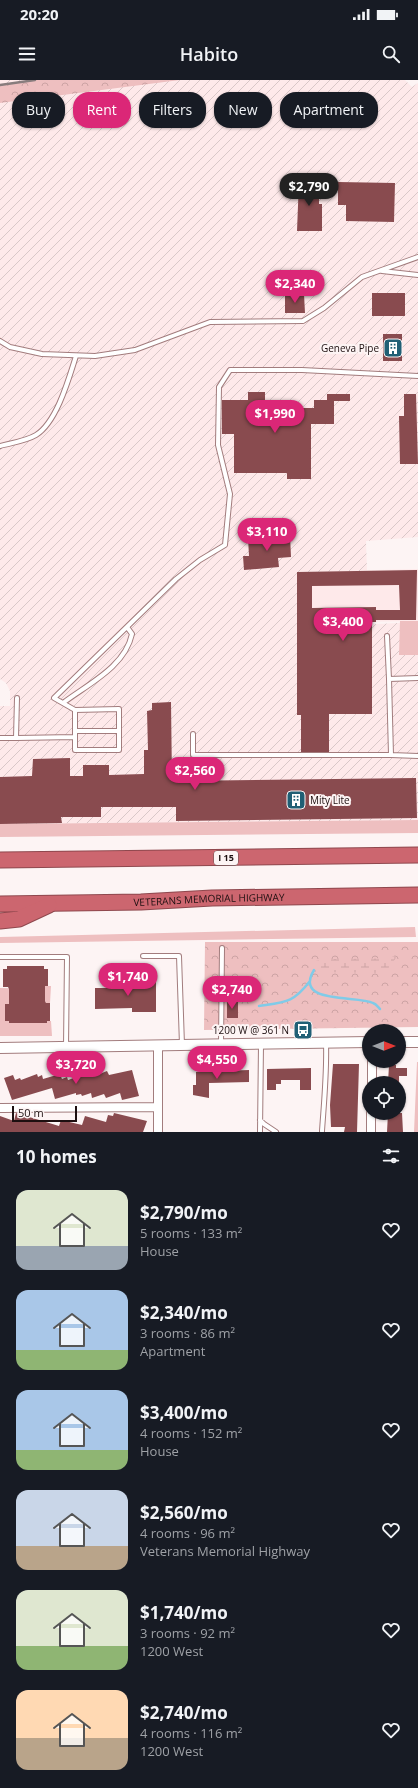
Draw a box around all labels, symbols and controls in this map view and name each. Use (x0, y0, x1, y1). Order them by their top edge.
text: 20:20 (20, 4, 59, 24)
text: Habito (180, 42, 238, 66)
icon: menu (16, 43, 38, 65)
icon: search (380, 43, 402, 65)
chip: Buy (12, 92, 65, 128)
chip: Rent (73, 92, 131, 128)
chip: Filters (139, 92, 206, 128)
chip: New (214, 92, 272, 128)
chip: Apartment (280, 92, 378, 128)
pin: $2,790 (276, 173, 342, 207)
text: $2,790 (289, 177, 329, 195)
pin: $2,340 (262, 270, 328, 304)
text: $2,340 (275, 274, 315, 292)
building icon: Geneva Pipe (382, 337, 404, 359)
place label: Geneva Pipe (321, 341, 379, 355)
pin: $1,990 (242, 400, 308, 434)
text: $1,990 (255, 404, 295, 422)
pin: $3,110 (234, 518, 300, 552)
text: $3,110 (247, 522, 287, 540)
pin: $3,400 (310, 608, 376, 642)
text: $3,400 (323, 612, 363, 630)
pin: $2,560 (162, 757, 228, 791)
text: $2,560 (175, 761, 215, 779)
building icon: Mity Lite (285, 789, 307, 811)
place label: Mity Lite (310, 793, 350, 807)
road number: I 15 (214, 851, 238, 865)
street label: VETERANS MEMORIAL HIGHWAY (133, 890, 285, 909)
pin: $1,740 (95, 963, 161, 997)
text: $1,740 (108, 967, 148, 985)
pin: $2,740 (199, 976, 265, 1010)
text: $2,740 (212, 980, 252, 998)
bus stop icon: 1200 W @ 361 N (292, 1019, 314, 1041)
place label: 1200 W @ 361 N (213, 1023, 289, 1037)
north arrow (362, 1024, 406, 1068)
map controls (362, 1024, 406, 1120)
pin: $4,550 (184, 1046, 250, 1080)
text: $4,550 (197, 1050, 237, 1068)
pin: $3,720 (43, 1051, 109, 1085)
text: $3,720 (56, 1055, 96, 1073)
button: locate (362, 1076, 406, 1120)
scale bar (12, 1104, 77, 1123)
text: 50 m (18, 1105, 44, 1120)
text: 10 homes (16, 1145, 97, 1168)
icon: filters (380, 1145, 402, 1167)
text: $2,790/mo (140, 1201, 228, 1224)
icon: home (48, 1206, 96, 1254)
icon: heart (380, 1219, 402, 1241)
text: 5 rooms · 133 m² (140, 1224, 242, 1242)
text: House (140, 1242, 179, 1260)
text: $2,340/mo (140, 1301, 228, 1324)
icon: home (48, 1306, 96, 1354)
icon: heart (380, 1319, 402, 1341)
text: 3 rooms · 86 m² (140, 1324, 235, 1342)
text: Apartment (140, 1342, 205, 1360)
text: $3,400/mo (140, 1401, 228, 1424)
icon: home (48, 1406, 96, 1454)
icon: heart (380, 1419, 402, 1441)
text: 4 rooms · 152 m² (140, 1424, 242, 1442)
text: House (140, 1442, 179, 1460)
text: $2,560/mo (140, 1501, 228, 1524)
icon: home (48, 1506, 96, 1554)
icon: heart (380, 1519, 402, 1541)
text: 4 rooms · 96 m² (140, 1524, 235, 1542)
text: Veterans Memorial Highway (140, 1542, 310, 1560)
text: $1,740/mo (140, 1601, 228, 1624)
icon: home (48, 1606, 96, 1654)
icon: heart (380, 1619, 402, 1641)
text: 3 rooms · 92 m² (140, 1624, 235, 1642)
text: 1200 West (140, 1642, 203, 1660)
text: $2,740/mo (140, 1701, 228, 1724)
icon: home (48, 1706, 96, 1754)
icon: heart (380, 1719, 402, 1741)
text: 4 rooms · 116 m² (140, 1724, 242, 1742)
text: 1200 West (140, 1742, 203, 1760)

